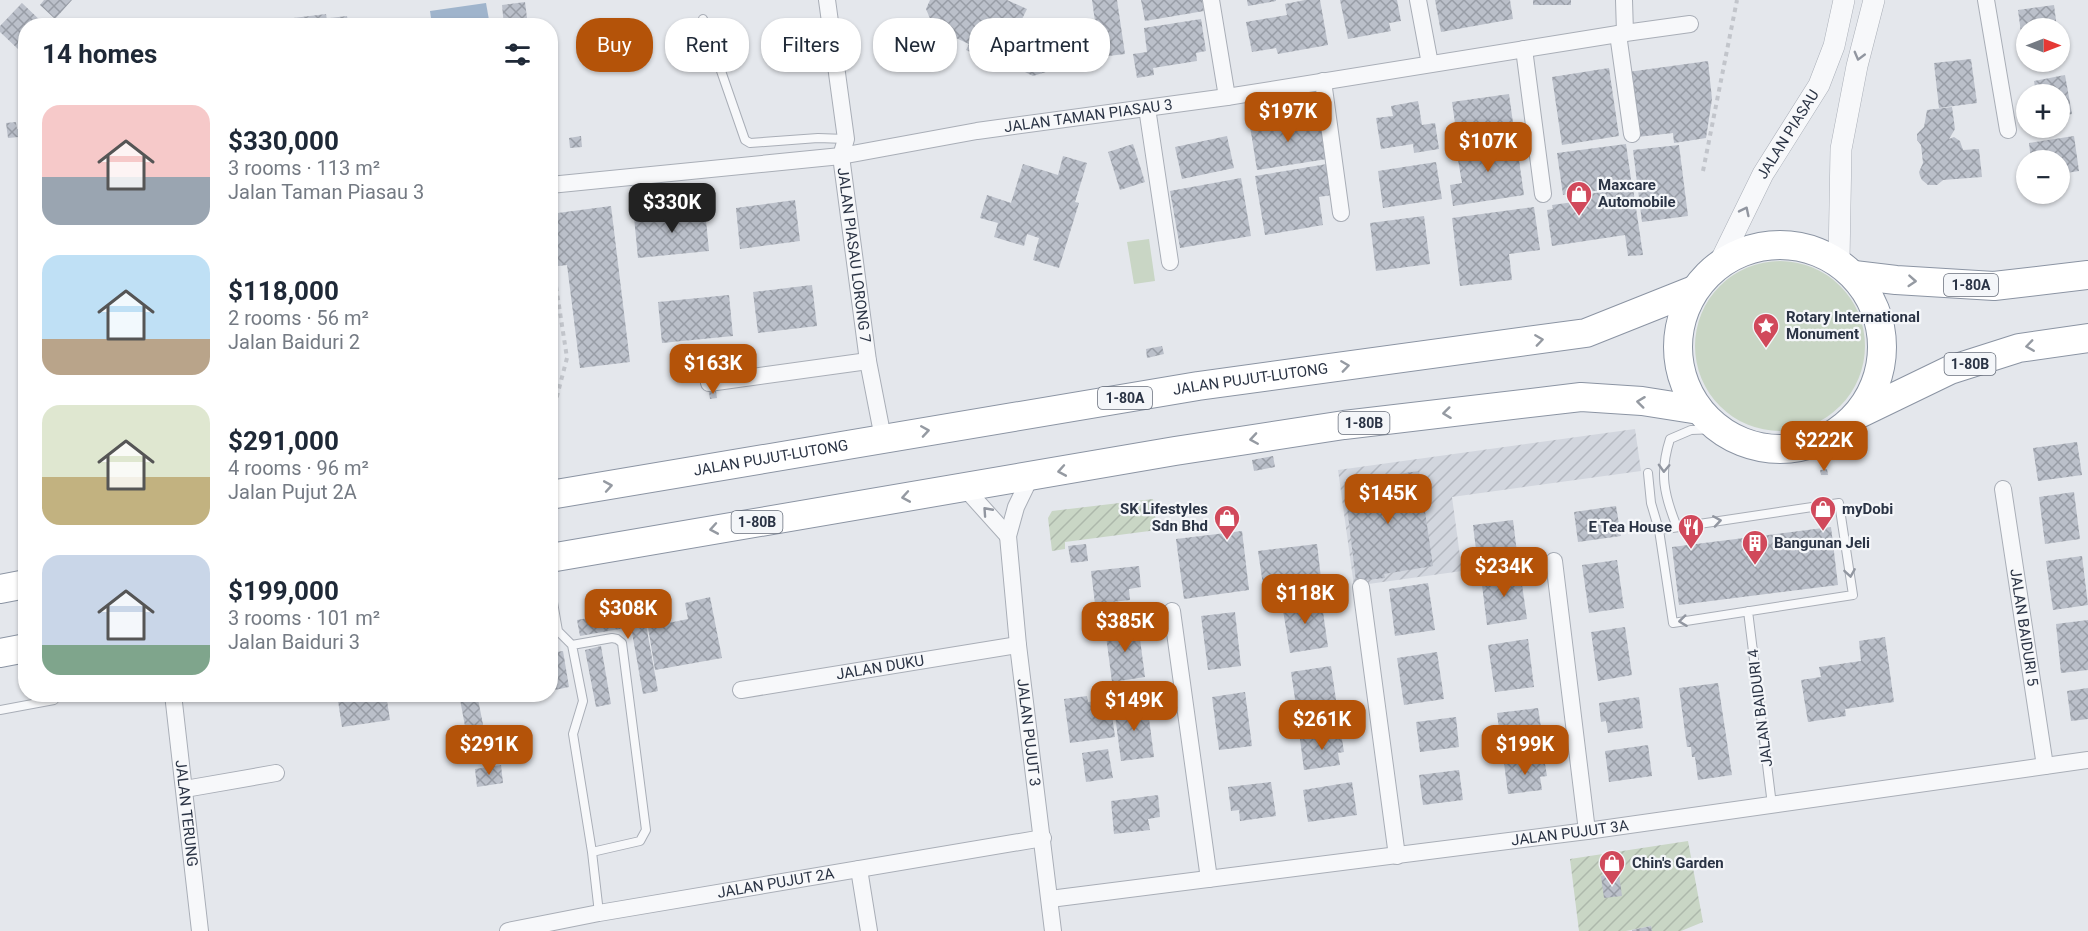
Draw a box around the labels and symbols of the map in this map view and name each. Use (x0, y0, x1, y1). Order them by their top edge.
north arrow (2016, 18, 2070, 72)
one-way arrow (1854, 51, 1867, 61)
street label: JALAN PIASAU (1753, 86, 1823, 182)
pin: $197K (1246, 92, 1330, 143)
street label: JALAN TAMAN PIASAU 3 (1003, 96, 1174, 136)
pin: $107K (1446, 122, 1530, 173)
street label: JALAN PIASAU LORONG 7 (834, 166, 875, 344)
place label: Maxcare Automobile (1598, 176, 1676, 211)
shop icon: Maxcare Automobile (1564, 179, 1594, 217)
pin: $330K (630, 183, 714, 234)
one-way arrow (1738, 207, 1749, 218)
road number: 1-80A (1944, 274, 1998, 296)
one-way arrow (1908, 275, 1917, 288)
place label: Rotary International Monument (1786, 308, 1920, 343)
place icon: Rotary International Monument (1751, 311, 1781, 349)
one-way arrow (1534, 334, 1543, 346)
one-way arrow (2025, 339, 2035, 352)
pin: $163K (671, 344, 755, 395)
road number: 1-80B (1944, 353, 1996, 375)
street label: JALAN PUJUT-LUTONG (1172, 359, 1329, 399)
one-way arrow (1341, 360, 1350, 372)
road number: 1-80A (1098, 387, 1152, 409)
one-way arrow (1636, 396, 1646, 408)
one-way arrow (1443, 406, 1452, 419)
road number: 1-80B (1338, 412, 1390, 434)
pin: $222K (1782, 421, 1866, 472)
one-way arrow (920, 426, 929, 438)
one-way arrow (1249, 433, 1259, 445)
street label: JALAN PUJUT-LUTONG (692, 436, 850, 480)
one-way arrow (1057, 464, 1066, 476)
one-way arrow (1657, 464, 1670, 473)
pin: $145K (1346, 474, 1430, 525)
one-way arrow (604, 480, 613, 492)
one-way arrow (902, 490, 911, 502)
shop icon: myDobi (1808, 494, 1838, 532)
place label: SK Lifestyles Sdn Bhd (1120, 500, 1208, 535)
place label: myDobi (1842, 500, 1893, 518)
shop icon: SK Lifestyles Sdn Bhd (1212, 503, 1242, 541)
one-way arrow (983, 507, 994, 518)
road number: 1-80B (732, 511, 783, 533)
restaurant icon: E Tea House (1676, 512, 1706, 550)
one-way arrow (1712, 516, 1721, 528)
place label: E Tea House (1588, 518, 1672, 536)
one-way arrow (710, 523, 719, 535)
building icon: Bangunan Jeli (1740, 528, 1770, 566)
place label: Bangunan Jeli (1774, 534, 1870, 552)
pin: $234K (1462, 547, 1546, 598)
street label: JALAN BAIDURI 5 (2006, 567, 2042, 687)
one-way arrow (1843, 568, 1855, 578)
pin: $118K (1263, 574, 1347, 625)
pin: $308K (586, 589, 670, 640)
pin: $385K (1083, 602, 1167, 653)
one-way arrow (1678, 614, 1688, 627)
street label: JALAN BAIDURI 4 (1744, 647, 1776, 768)
street label: JALAN DUKU (835, 651, 926, 683)
street label: JALAN PUJUT 3 (1013, 677, 1044, 787)
pin: $149K (1092, 681, 1176, 732)
pin: $261K (1280, 700, 1364, 751)
pin: $291K (447, 725, 531, 776)
pin: $199K (1483, 725, 1567, 776)
street label: JALAN TERUNG (172, 759, 202, 868)
street label: JALAN PUJUT 3A (1510, 816, 1630, 850)
shop icon: Chin's Garden (1597, 848, 1627, 886)
place label: Chin's Garden (1632, 854, 1724, 872)
street label: JALAN PUJUT 2A (716, 864, 836, 902)

